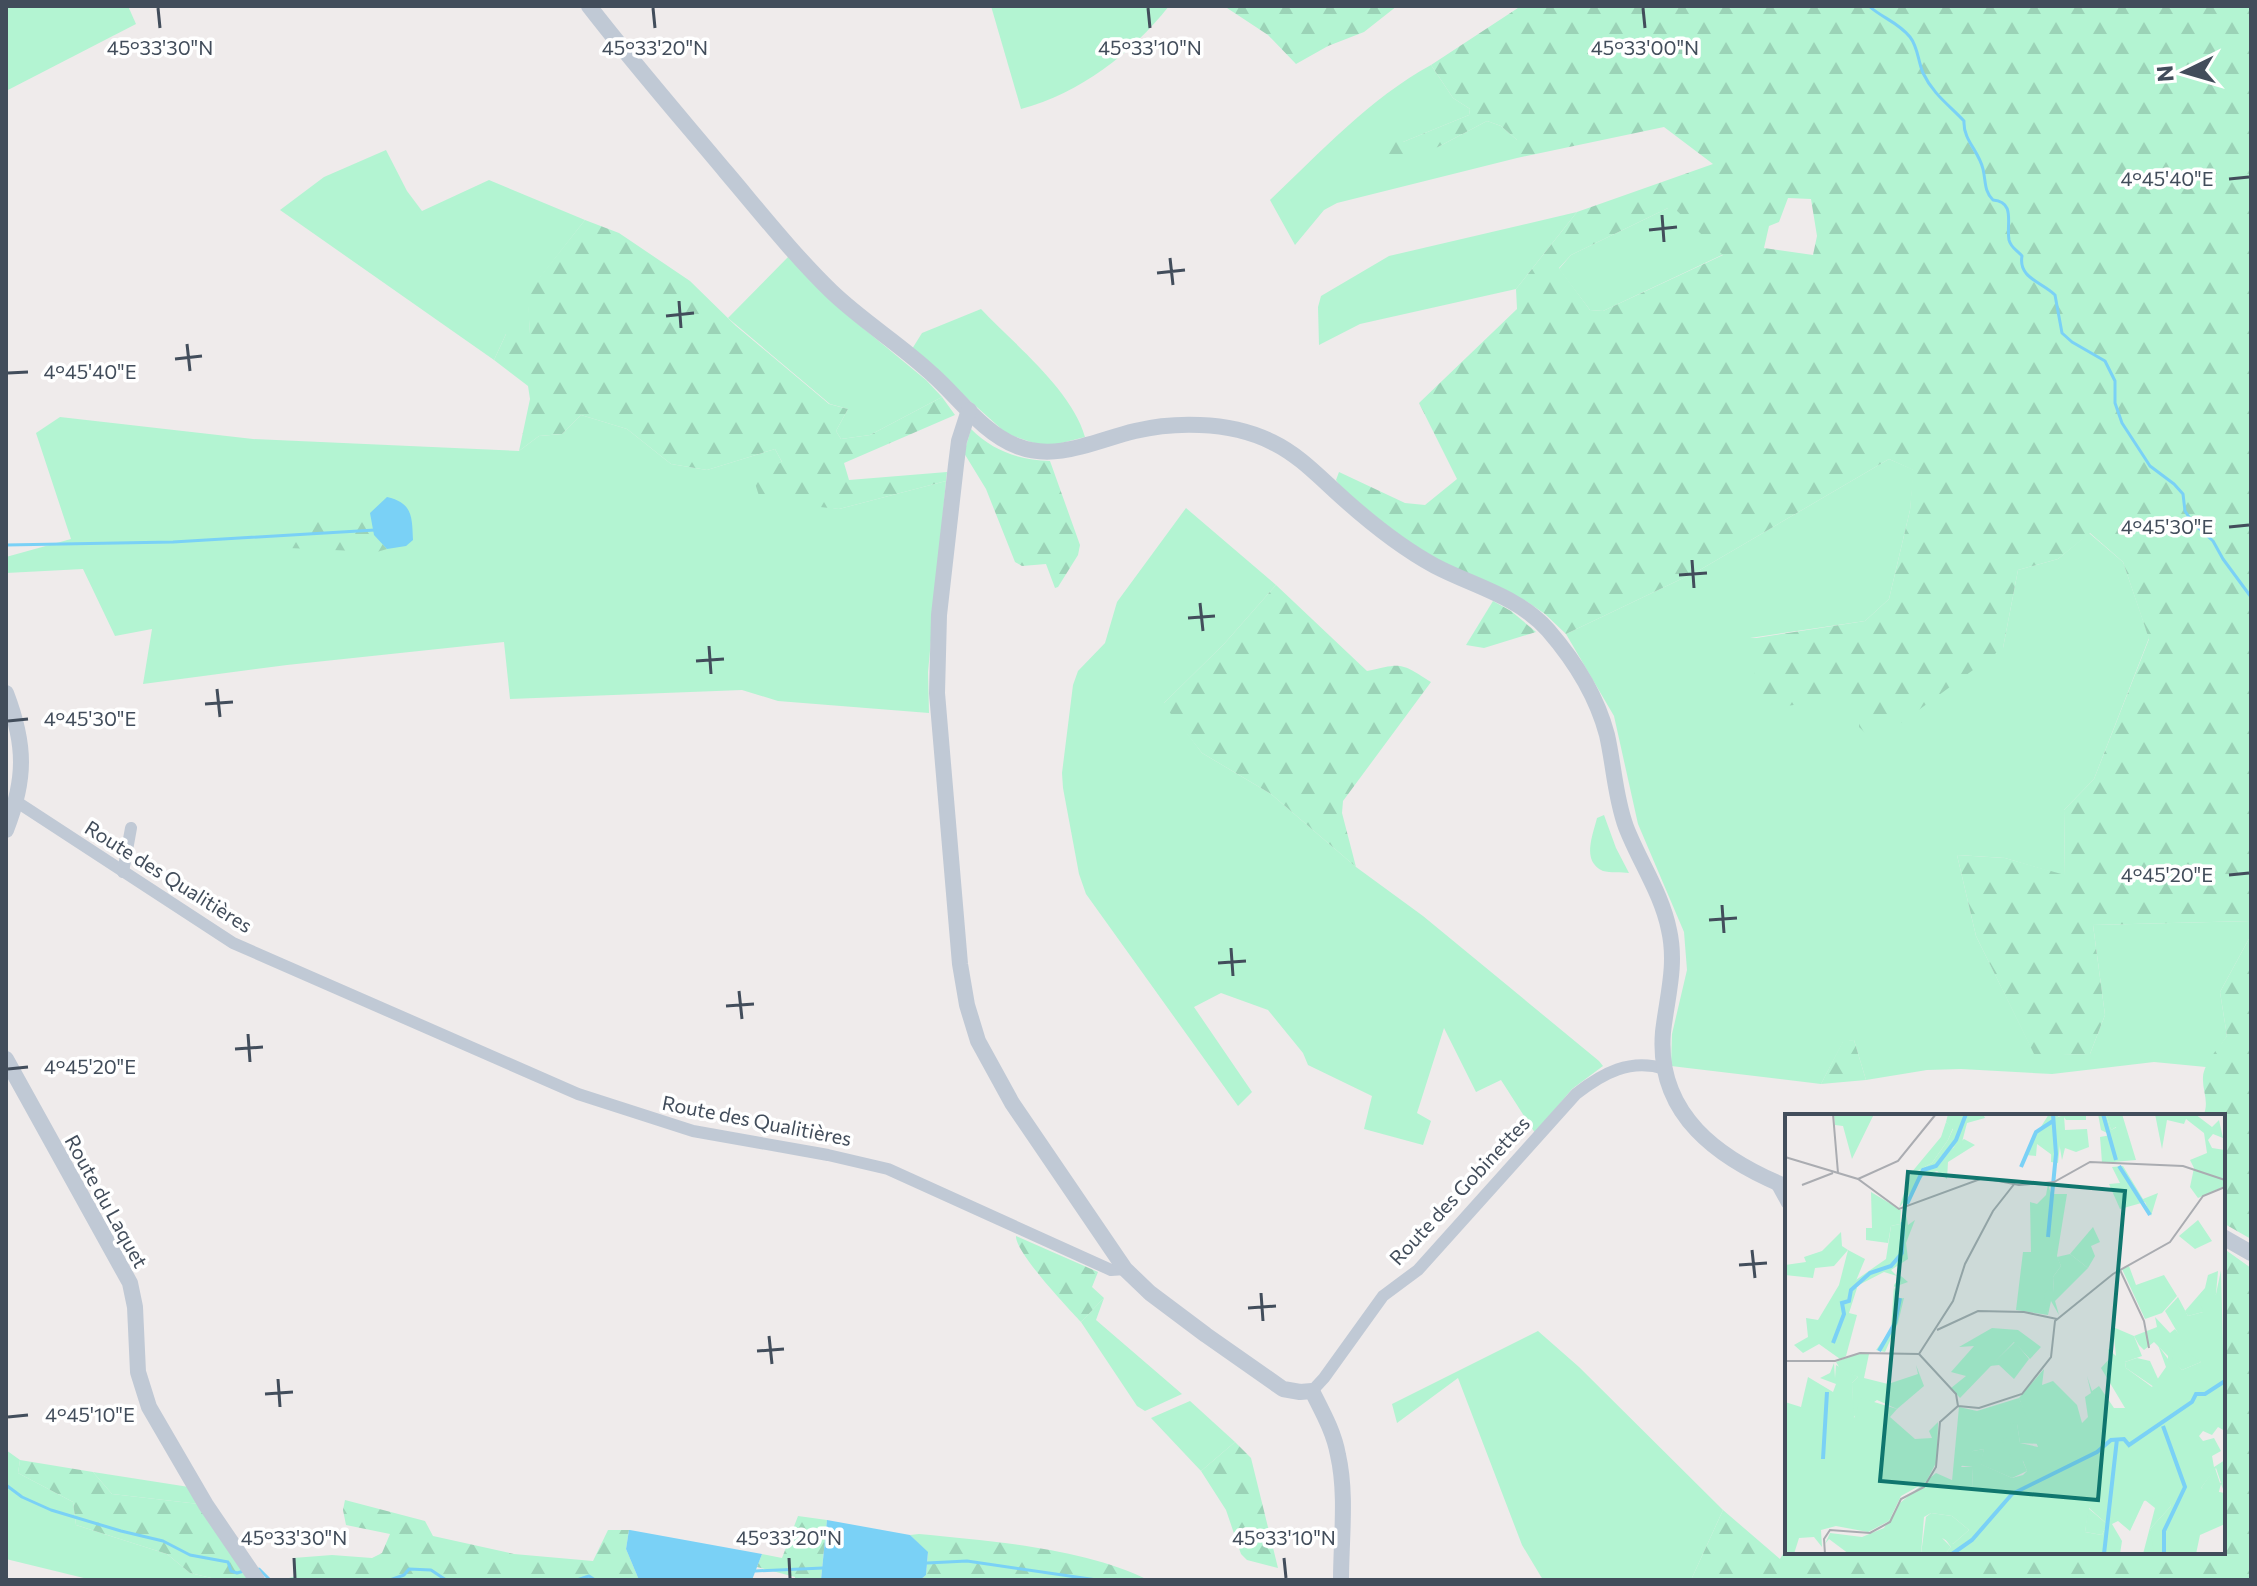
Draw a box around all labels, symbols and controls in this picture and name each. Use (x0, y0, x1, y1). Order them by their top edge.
north arrow (2145, 32, 2225, 112)
text: 45°33'30"N (107, 35, 213, 59)
text: 45°33'20"N (602, 35, 708, 59)
text: 45°33'10"N (1098, 35, 1202, 59)
text: 45°33'00"N (1591, 35, 1699, 59)
text: N (2150, 64, 2179, 83)
text: 4°45'40"E (2120, 166, 2214, 190)
text: 4°45'40"E (43, 359, 137, 383)
text: 4°45'30"E (2121, 514, 2213, 538)
text: 4°45'30"E (44, 706, 136, 730)
street label: Route des Qualitières (81, 815, 257, 937)
text: 4°45'20"E (2121, 862, 2213, 886)
text: 4°45'20"E (44, 1054, 136, 1078)
street label: Route des Qualitières (660, 1090, 854, 1150)
street label: Route des Gobinettes (1384, 1111, 1534, 1269)
inset map (1785, 1114, 2225, 1554)
street label: Route du Laquet (61, 1130, 153, 1272)
text: 4°45'10"E (45, 1402, 135, 1426)
text: 45°33'30"N (241, 1525, 347, 1549)
text: 45°33'20"N (736, 1525, 842, 1549)
text: 45°33'10"N (1232, 1525, 1336, 1549)

